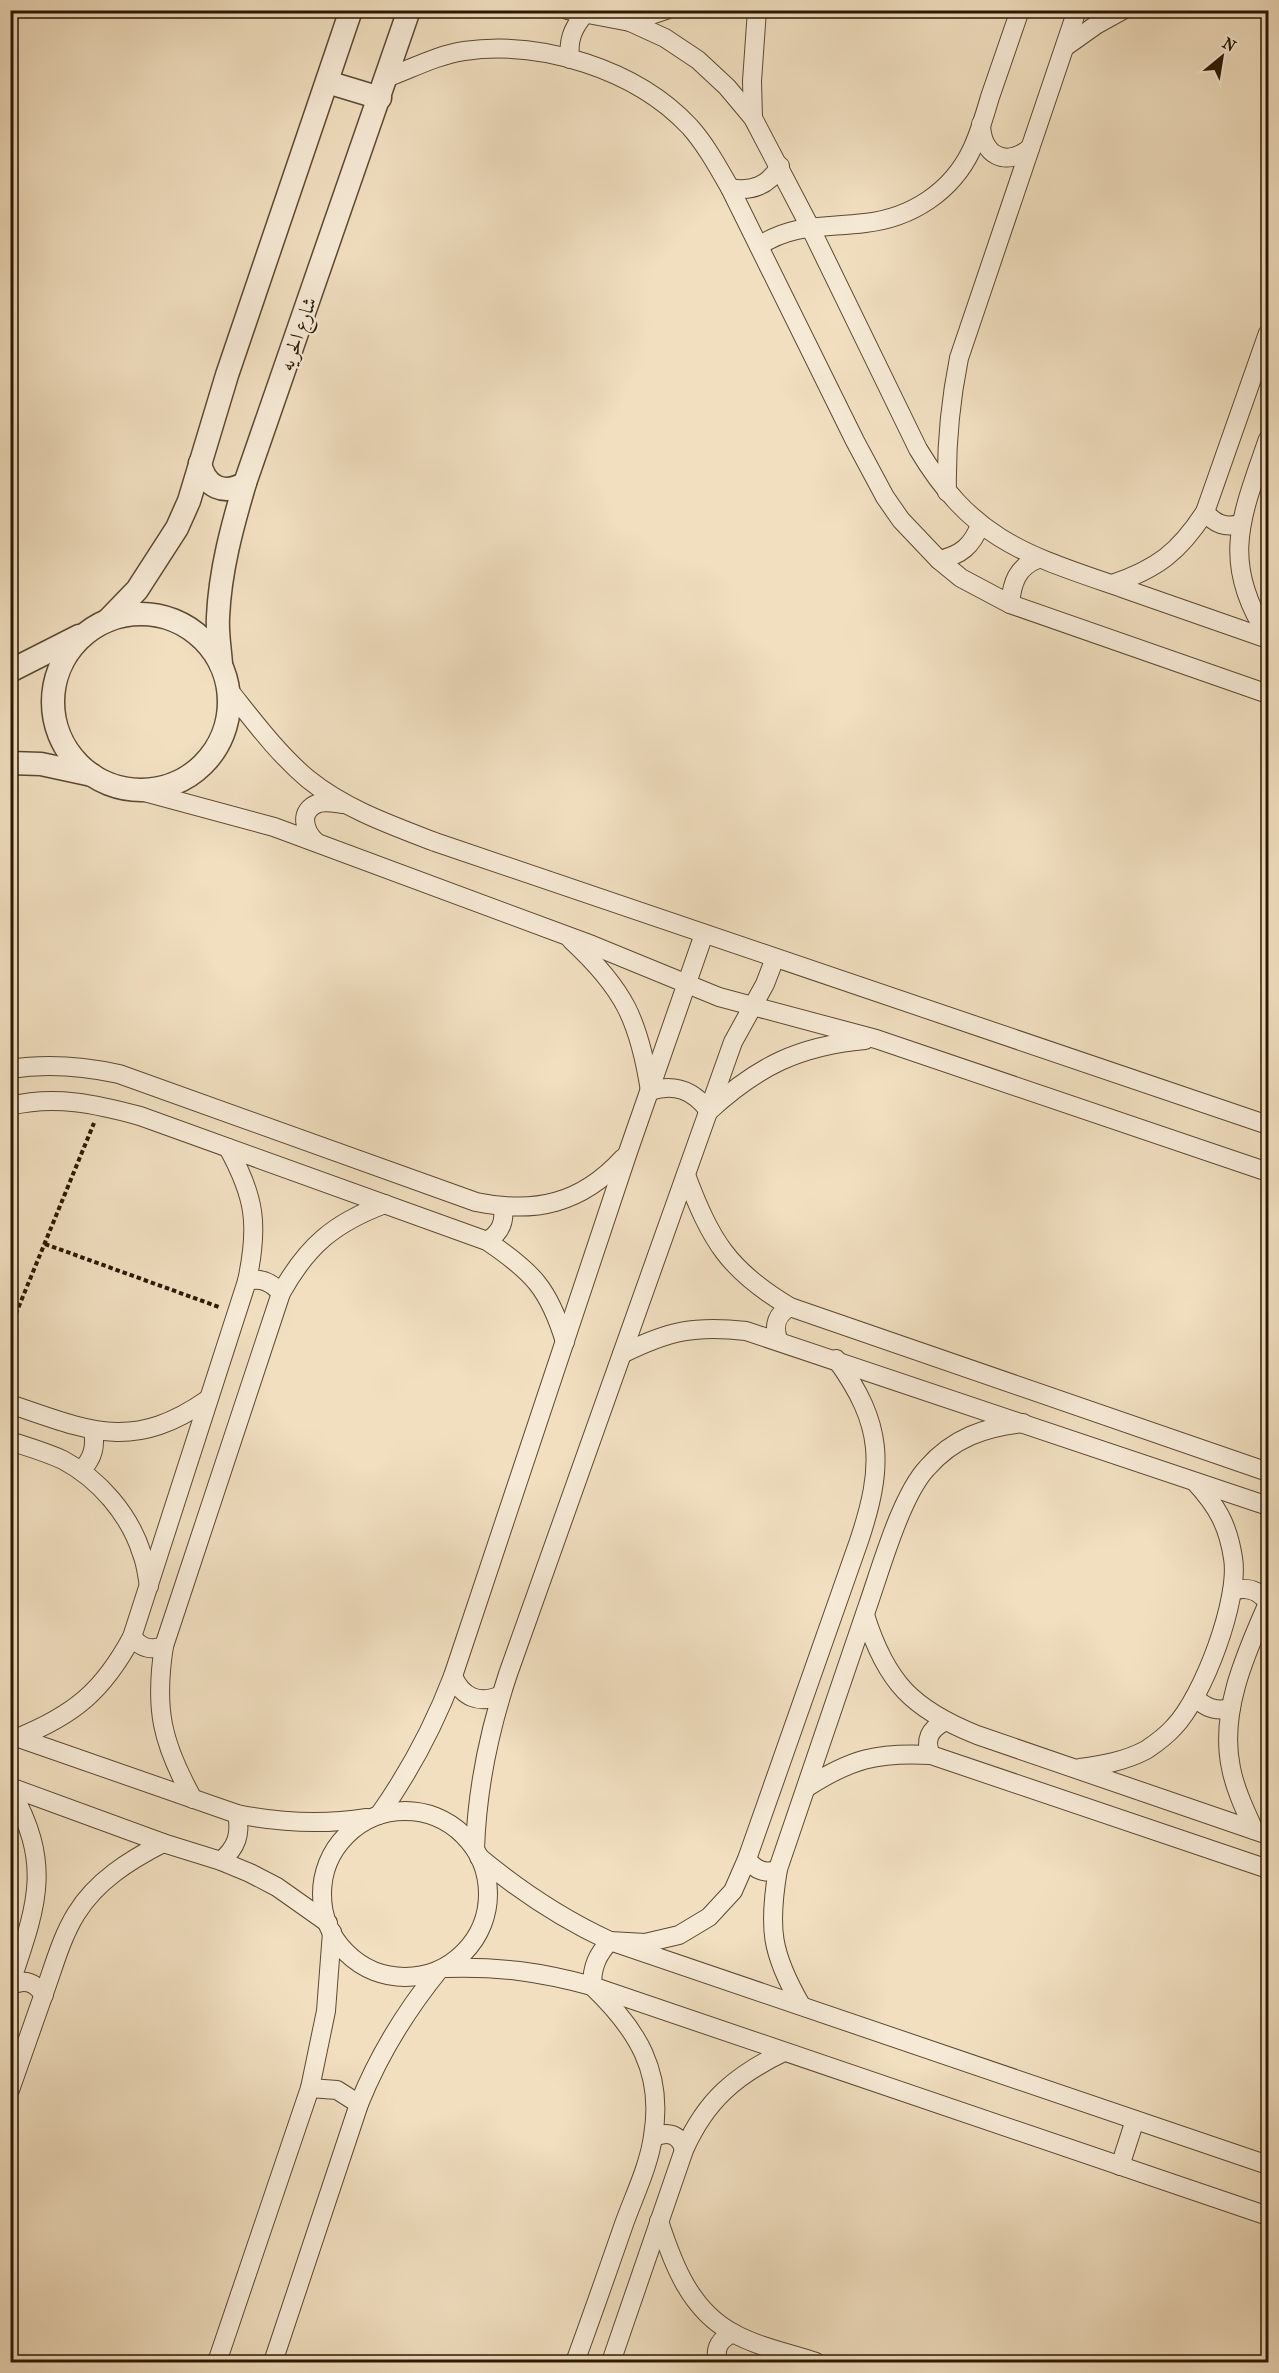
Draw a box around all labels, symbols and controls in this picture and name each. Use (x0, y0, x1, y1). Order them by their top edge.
north arrow (1192, 27, 1252, 87)
text: N (1219, 33, 1240, 56)
street label: شارع الحريه (275, 294, 327, 376)

